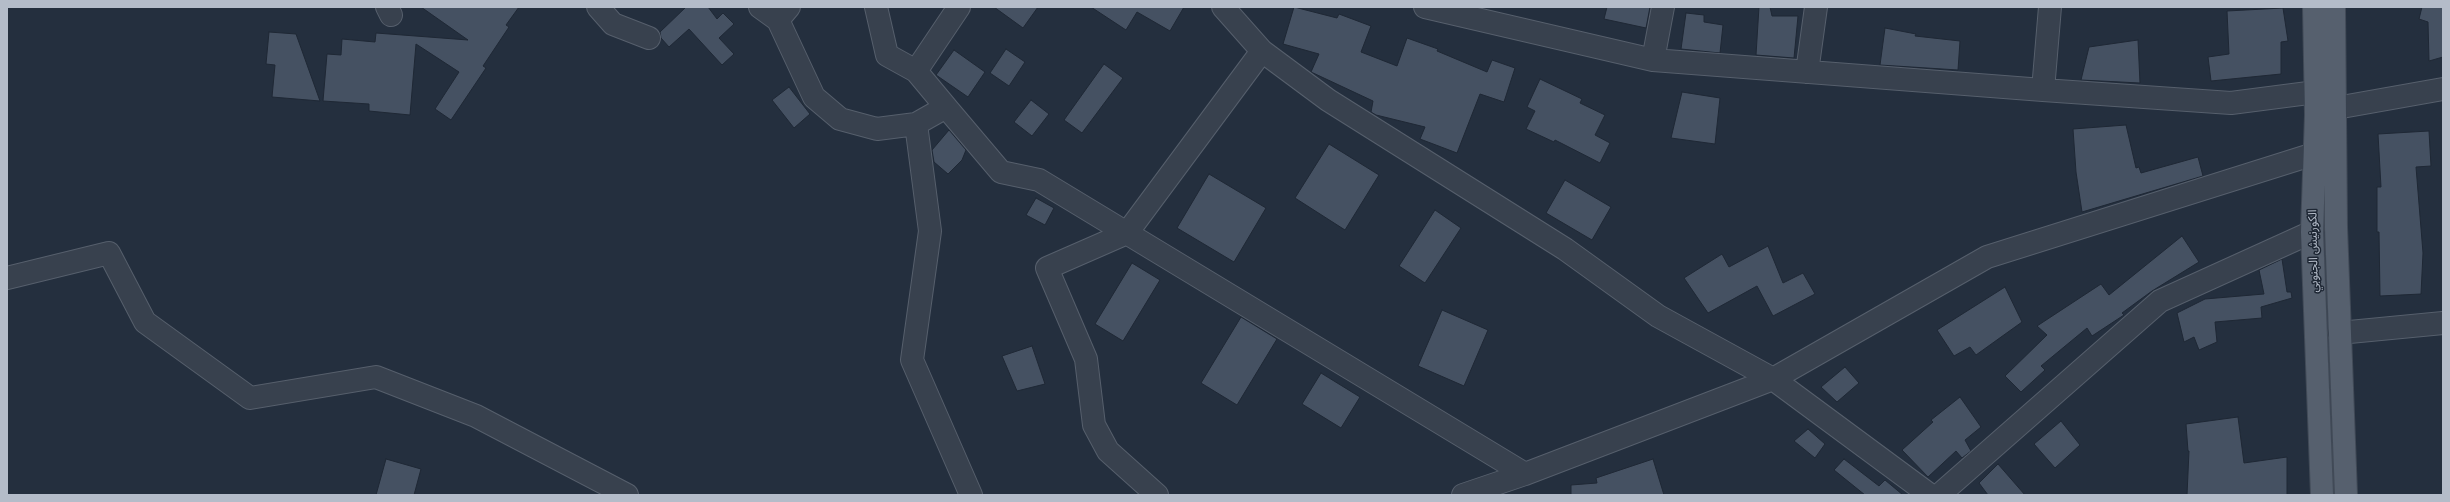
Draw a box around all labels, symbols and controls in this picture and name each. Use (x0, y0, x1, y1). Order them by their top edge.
street label: الكورنيش الجنوبي (2306, 209, 2322, 293)

